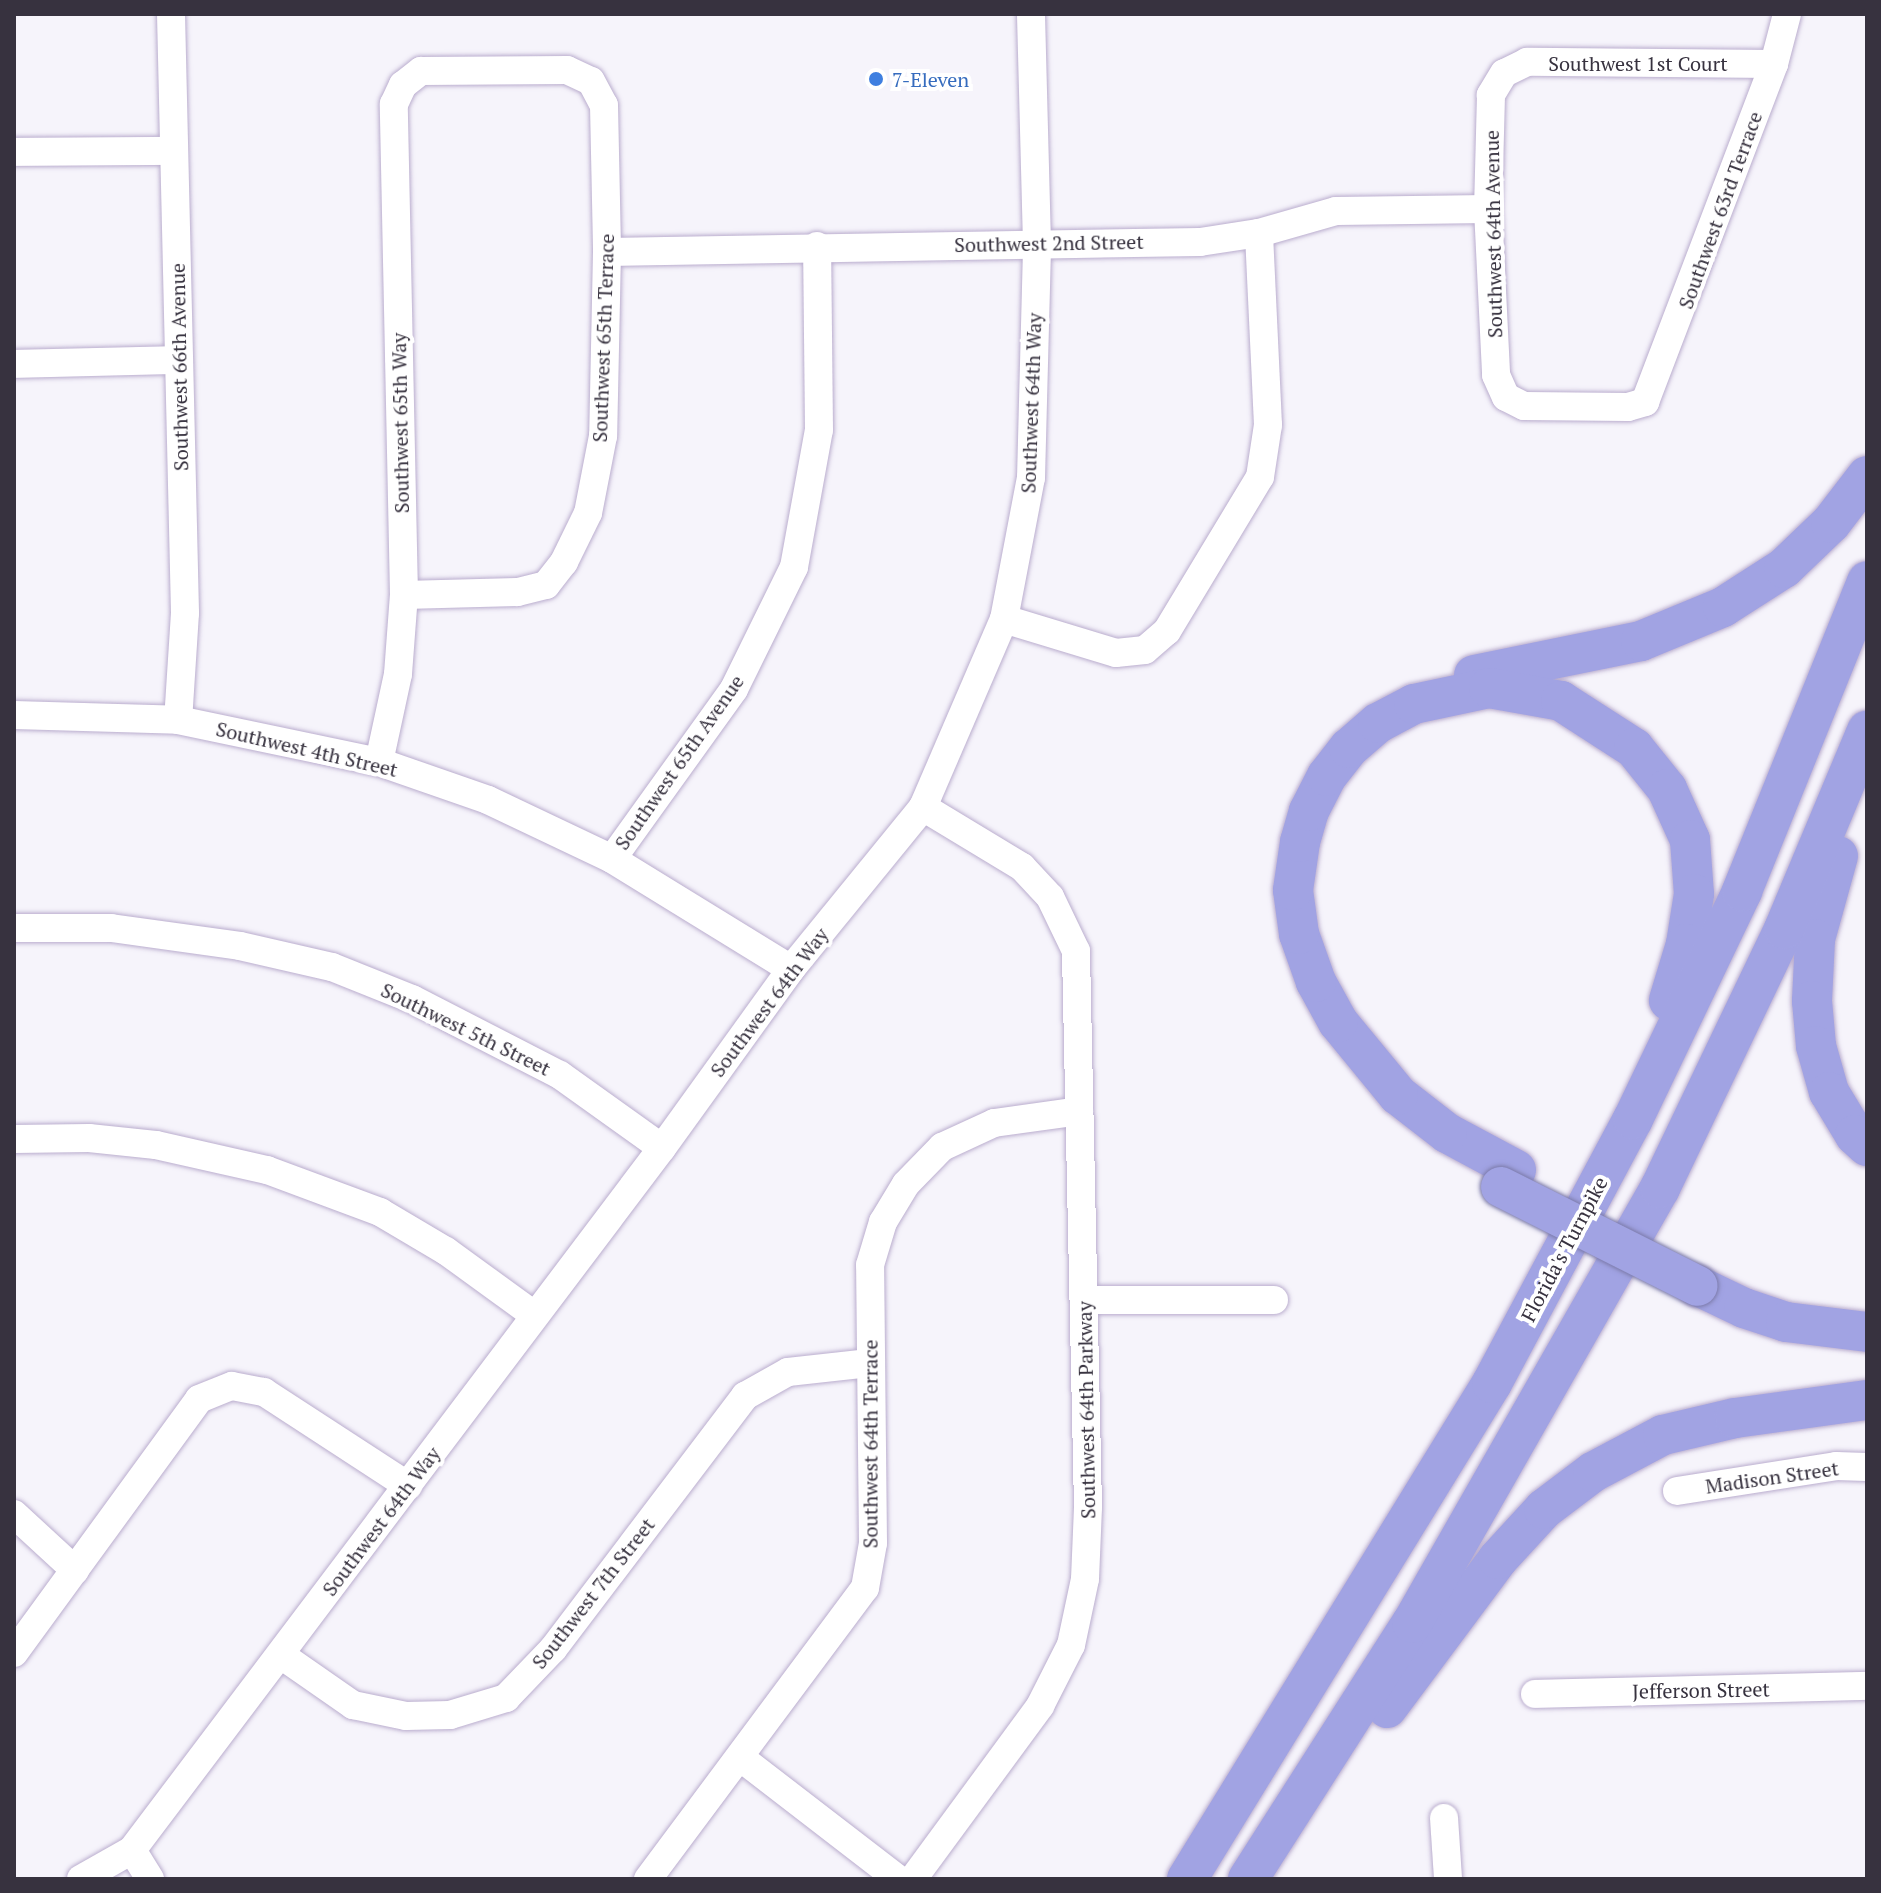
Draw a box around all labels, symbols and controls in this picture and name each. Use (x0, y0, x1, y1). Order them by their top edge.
street label: Southwest 1st Court (1548, 51, 1728, 75)
place label: 7-Eleven (892, 67, 969, 91)
marker: 7-Eleven (867, 70, 885, 88)
street label: Southwest 63rd Terrace (1673, 108, 1767, 312)
street label: Southwest 64th Avenue (1479, 130, 1507, 338)
street label: Southwest 2nd Street (954, 229, 1144, 257)
street label: Southwest 65th Terrace (587, 233, 619, 443)
street label: Southwest 66th Avenue (165, 263, 193, 471)
street label: Southwest 64th Way (1016, 312, 1046, 494)
street label: Southwest 65th Way (386, 332, 414, 514)
street label: Southwest 65th Avenue (609, 670, 749, 854)
street label: Southwest 4th Street (214, 716, 400, 782)
street label: Southwest 64th Way (705, 923, 833, 1081)
street label: Southwest 5th Street (377, 977, 555, 1081)
street label: Florida's Turnpike (1516, 1172, 1612, 1326)
street label: Southwest 64th Parkway (1072, 1301, 1100, 1519)
street label: Southwest 64th Terrace (858, 1340, 882, 1548)
street label: Southwest 64th Way (317, 1442, 445, 1600)
street label: Madison Street (1704, 1456, 1840, 1498)
street label: Southwest 7th Street (527, 1513, 659, 1673)
street label: Jefferson Street (1632, 1677, 1770, 1703)

